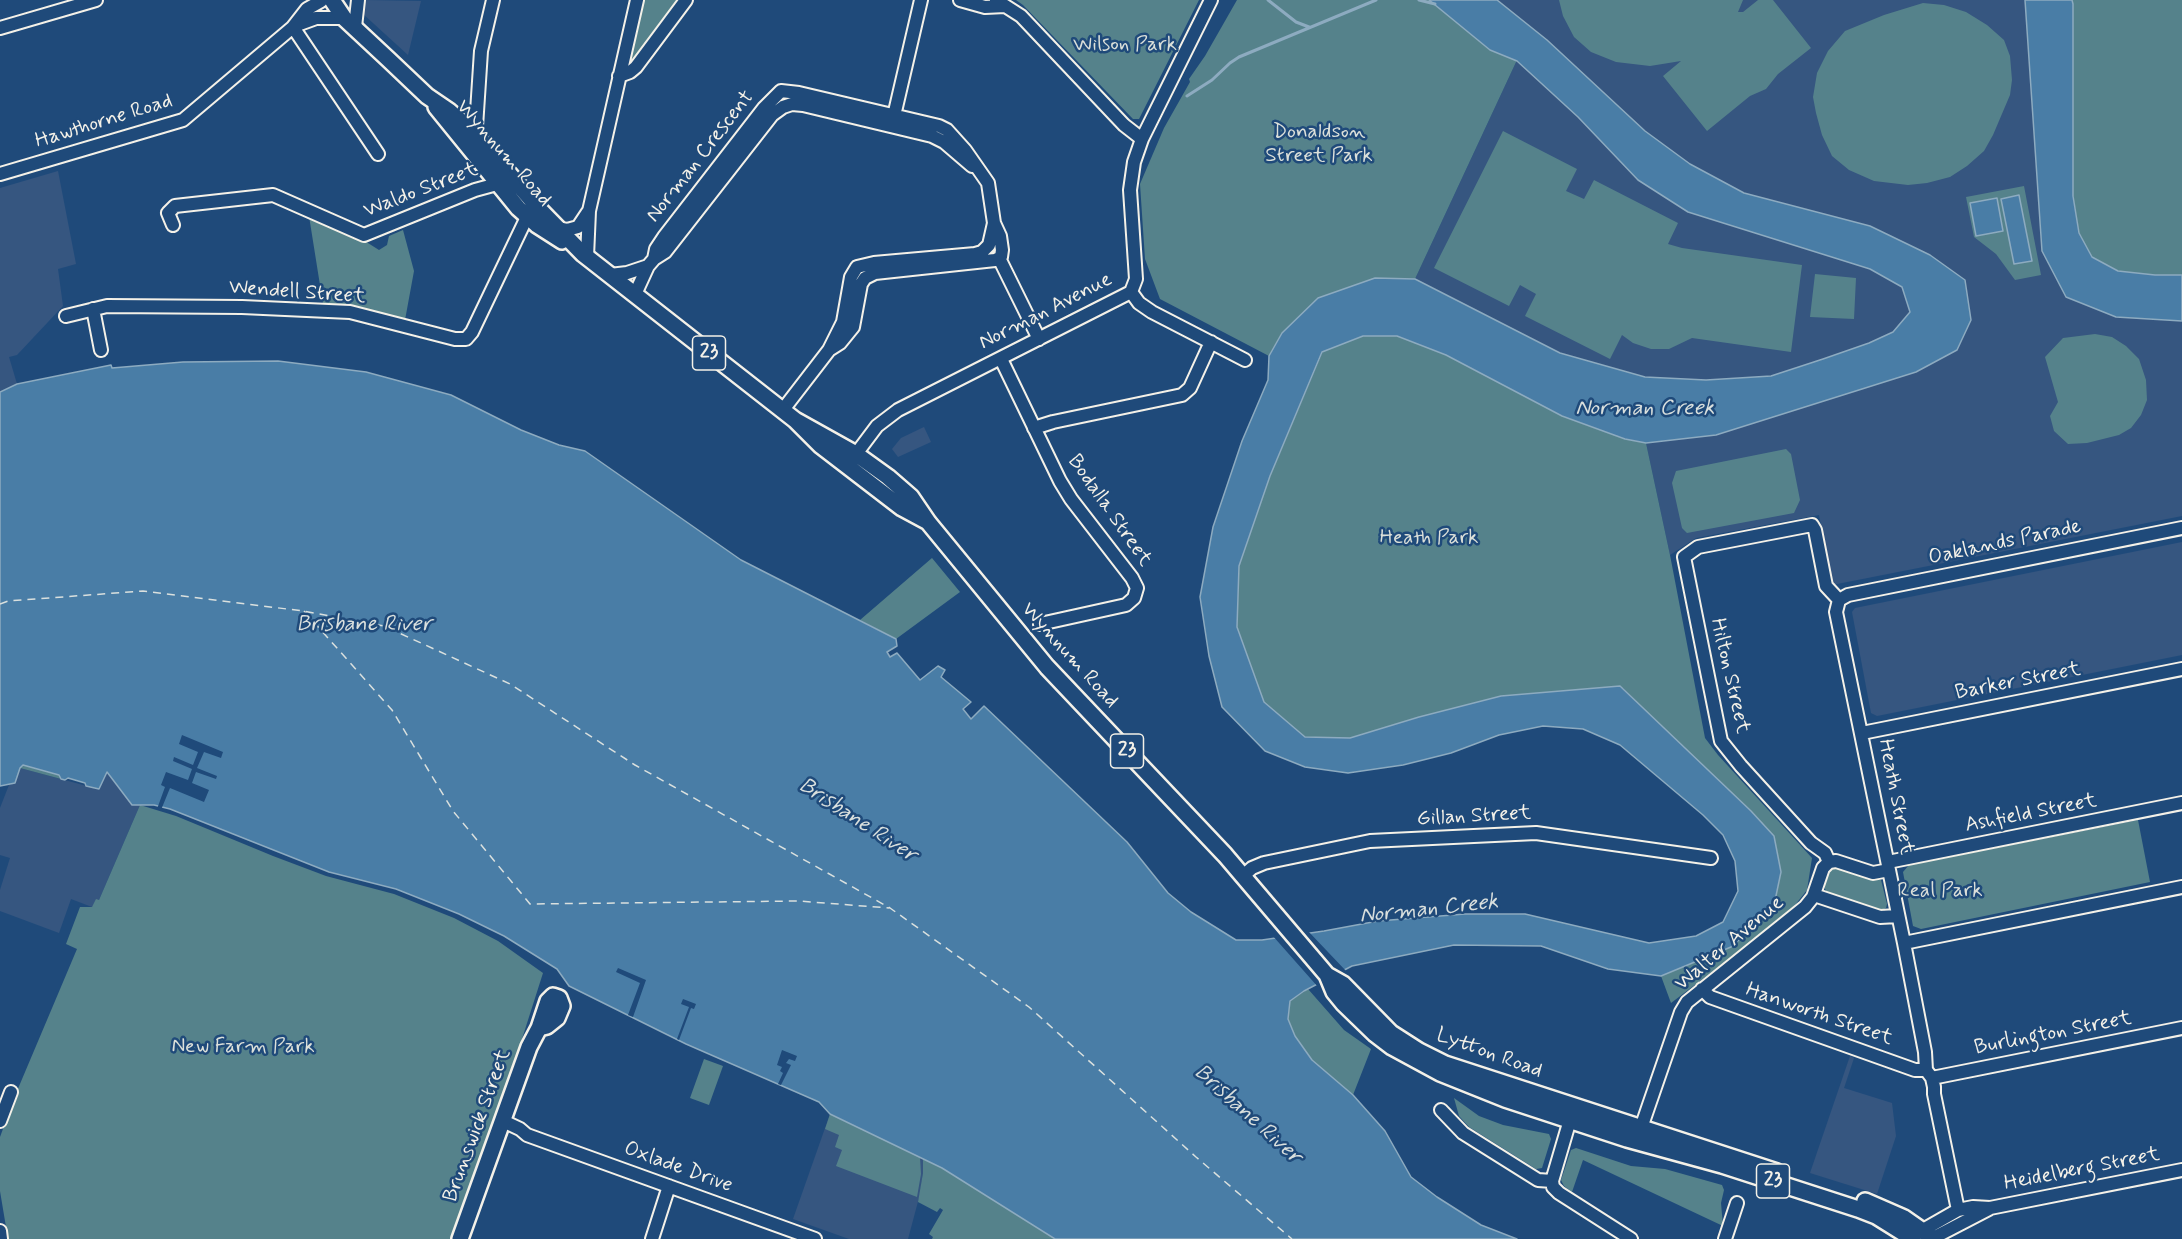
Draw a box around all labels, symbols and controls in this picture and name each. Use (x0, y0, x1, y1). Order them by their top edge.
park label: Wilson Park (1073, 33, 1177, 59)
street label: Norman Crescent (642, 86, 760, 228)
street label: Hawthorne Road (32, 89, 176, 155)
street label: Wynnum Road (450, 95, 556, 213)
park label: Donaldson Street Park (1265, 120, 1373, 170)
street label: Waldo Street (360, 158, 482, 224)
street label: Norman Avenue (975, 268, 1117, 356)
street label: Wendell Street (228, 276, 366, 310)
road number: 23 (692, 336, 726, 370)
water label: Norman Creek (1575, 396, 1715, 422)
street label: Bodalla Street (1061, 450, 1157, 572)
street label: Oaklands Parade (1926, 514, 2084, 572)
park label: Heath Park (1379, 526, 1479, 552)
street label: Wynnum Road (1015, 598, 1123, 714)
water label: Brisbane River (296, 612, 432, 638)
street label: Hilton Street (1704, 616, 1754, 736)
street label: Barker Street (1953, 657, 2083, 707)
road number: 23 (1110, 734, 1144, 768)
street label: Heath Street (1871, 737, 1919, 857)
water label: Brisbane River (793, 773, 921, 869)
street label: Ashfield Street (1963, 789, 2099, 839)
street label: Gillan Street (1416, 801, 1532, 833)
park label: Real Park (1897, 879, 1983, 905)
water label: Norman Creek (1358, 890, 1500, 930)
street label: Walter Avenue (1670, 891, 1790, 997)
street label: Hanworth Street (1742, 978, 1896, 1052)
street label: Burlington Street (1972, 1006, 2134, 1062)
street label: Lytton Road (1433, 1023, 1545, 1085)
park label: New Farm Park (171, 1035, 315, 1061)
street label: Brunswick Street (439, 1046, 517, 1206)
water label: Brisbane River (1188, 1060, 1306, 1170)
street label: Oxlade Drive (620, 1137, 736, 1199)
street label: Heidelberg Street (2002, 1143, 2162, 1197)
road number: 23 (1756, 1164, 1790, 1198)

